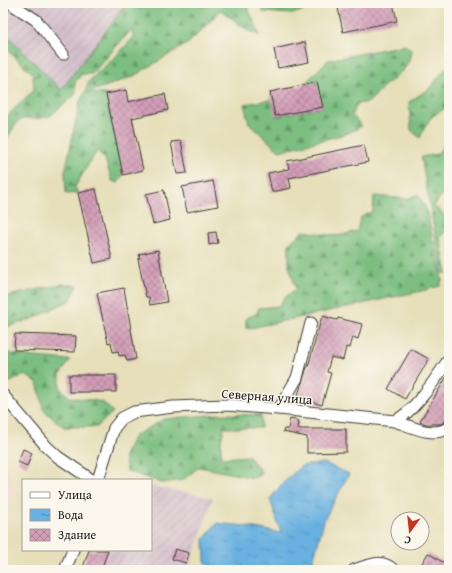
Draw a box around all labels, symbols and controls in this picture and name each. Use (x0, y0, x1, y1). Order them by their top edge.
street label: Северная улица (221, 384, 314, 409)
legend (22, 479, 152, 551)
text: Улица (58, 486, 92, 503)
text: Вода (58, 506, 83, 523)
north arrow (390, 511, 430, 551)
text: Здание (58, 526, 97, 543)
text: С (402, 532, 412, 549)

